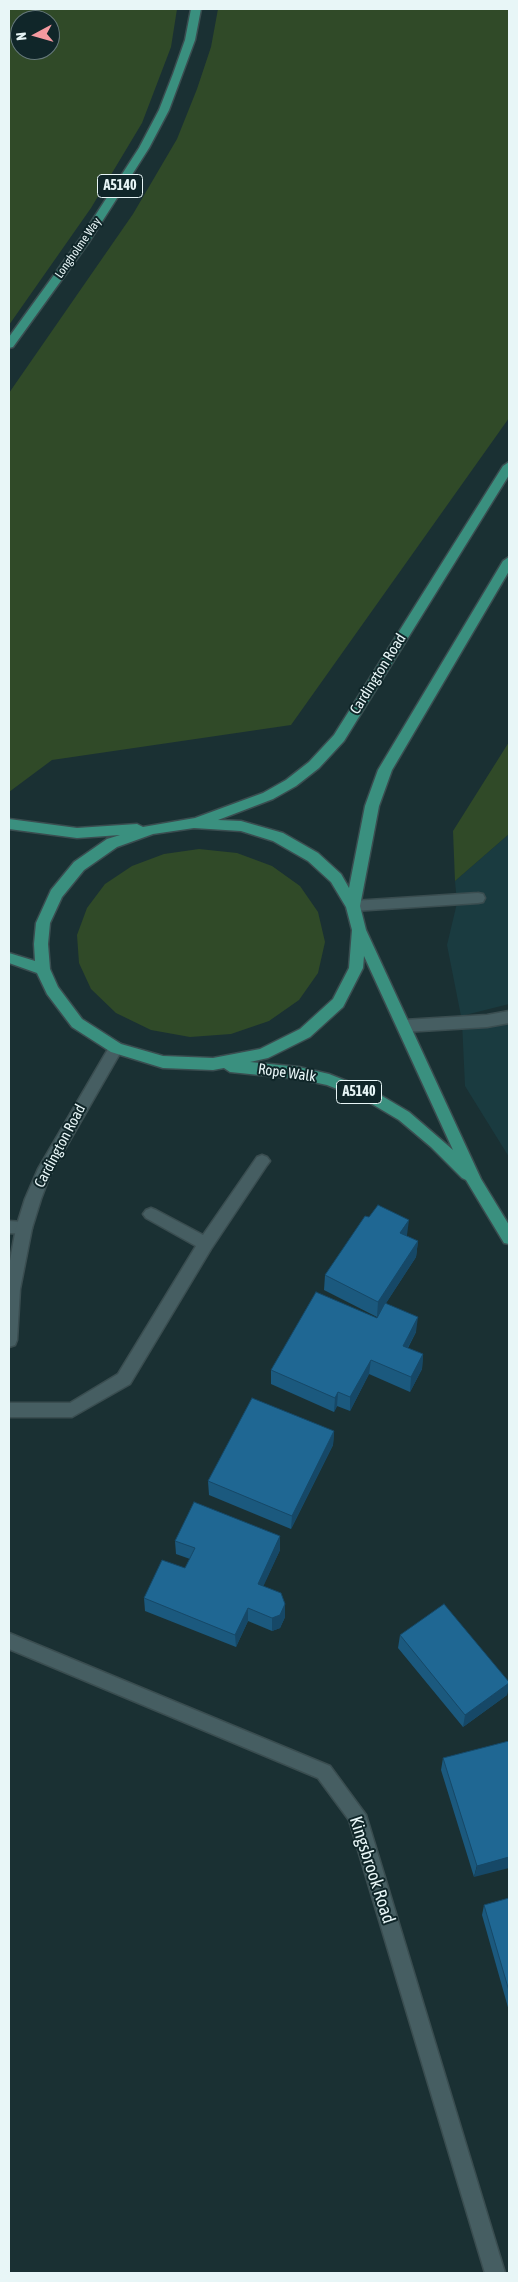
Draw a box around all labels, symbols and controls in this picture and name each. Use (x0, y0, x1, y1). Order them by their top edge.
north arrow (10, 10, 60, 60)
text: N (13, 32, 29, 41)
road number: A5140 (98, 175, 142, 198)
street label: Longholme Way (52, 215, 104, 281)
street label: Cardington Road (346, 630, 410, 718)
street label: Rope Walk (257, 1060, 317, 1086)
road number: A5140 (336, 1080, 382, 1104)
street label: Cardington Road (31, 1101, 89, 1191)
street label: Kingsbrook Road (345, 1814, 399, 1926)

